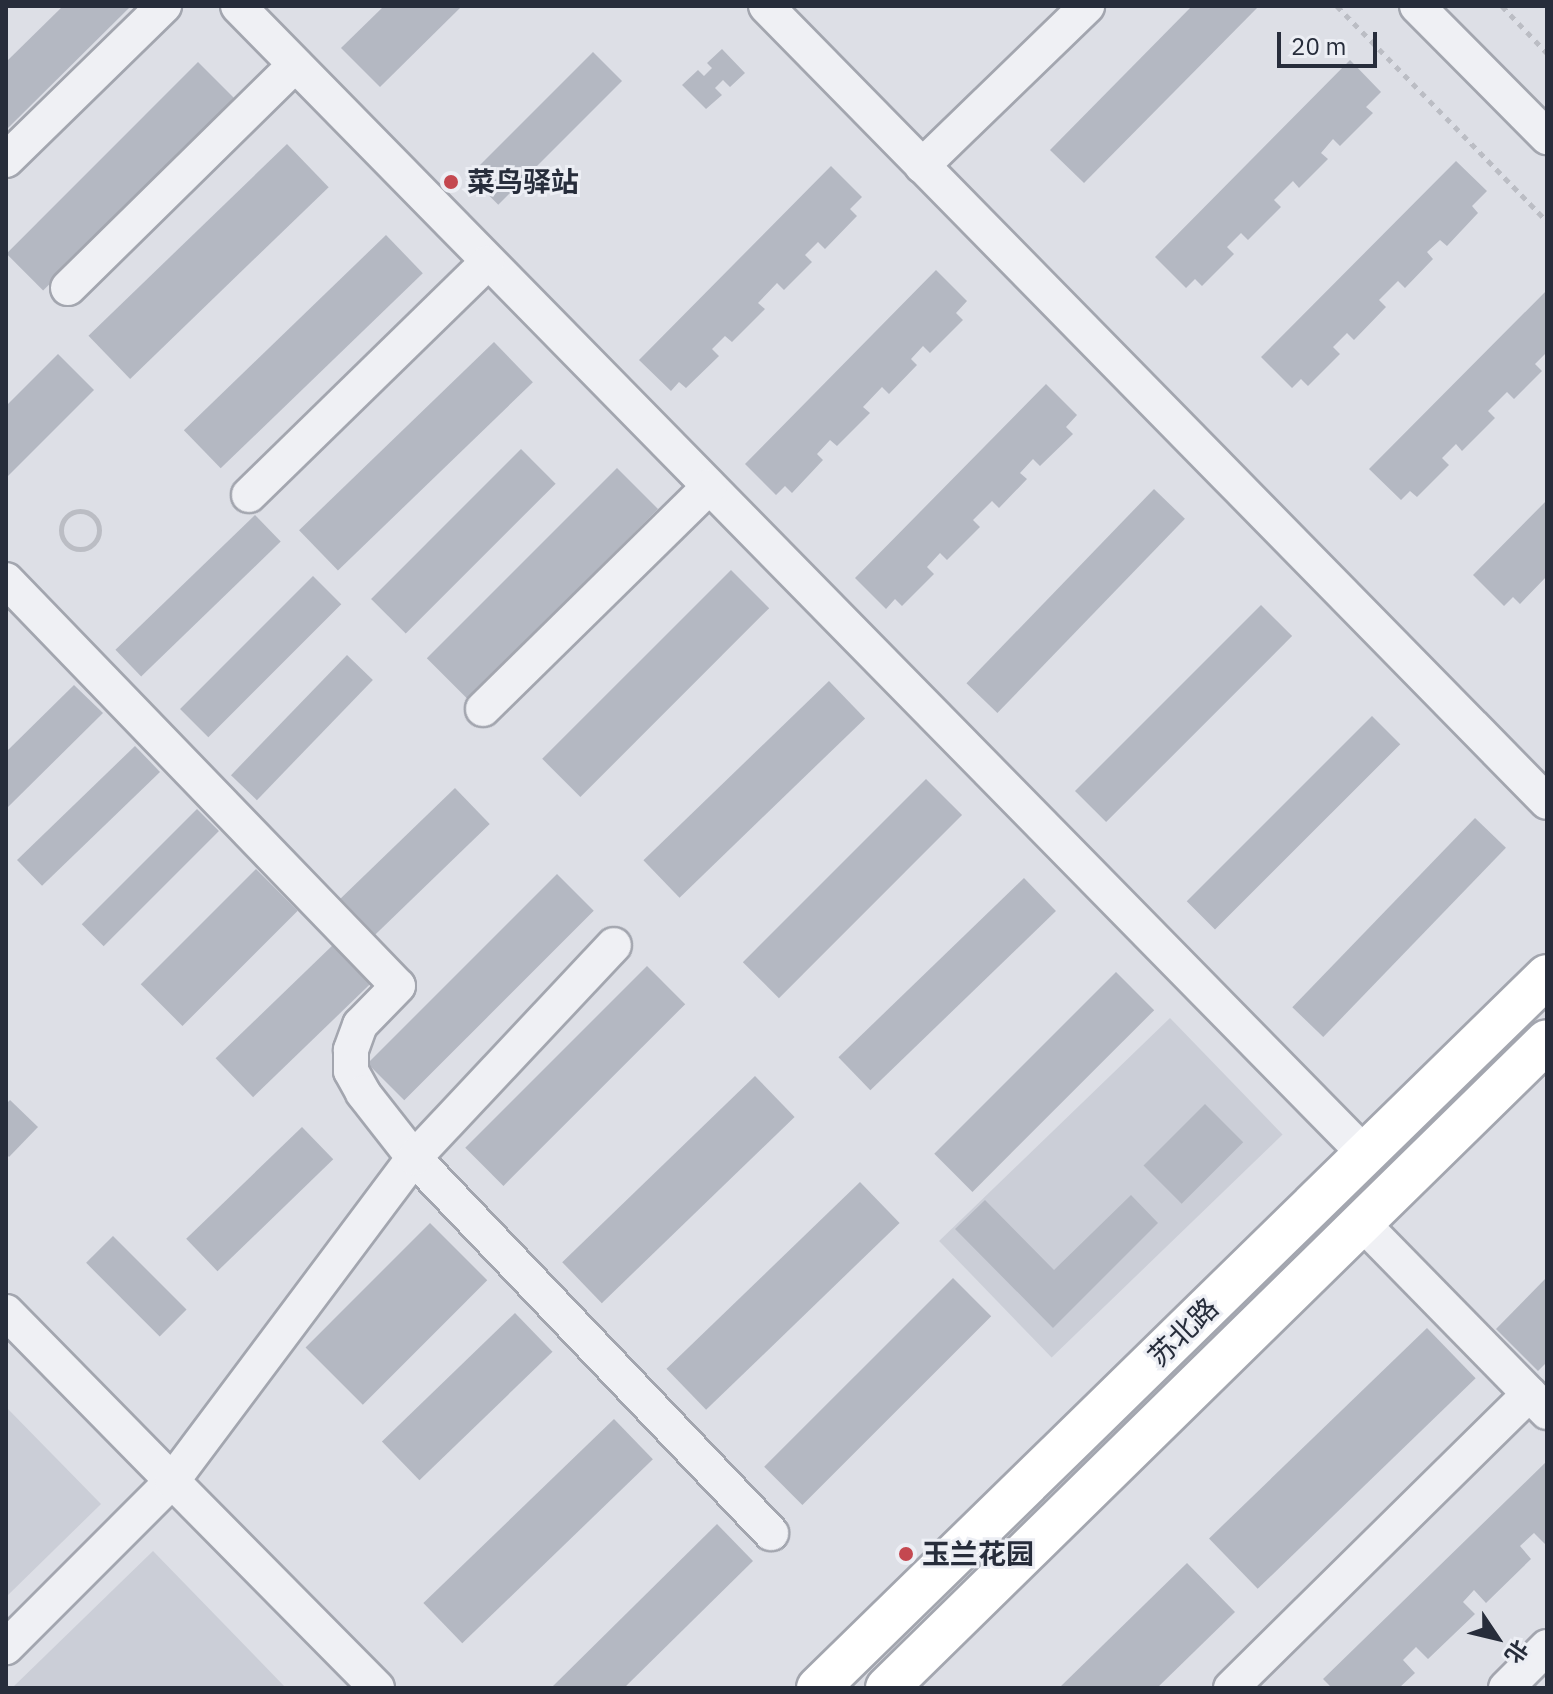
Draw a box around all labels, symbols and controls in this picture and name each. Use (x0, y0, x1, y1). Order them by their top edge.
scale bar (1281, 16, 1381, 66)
text: 20 m (1291, 30, 1346, 62)
place label: 菜鸟驿站 (467, 165, 579, 199)
marker: 菜鸟驿站 (442, 173, 460, 191)
street label: 苏北路 (1141, 1291, 1225, 1373)
place label: 玉兰花园 (922, 1537, 1034, 1571)
marker: 玉兰花园 (897, 1545, 915, 1563)
north arrow (1457, 1598, 1537, 1678)
text: 北 (1499, 1635, 1535, 1669)

